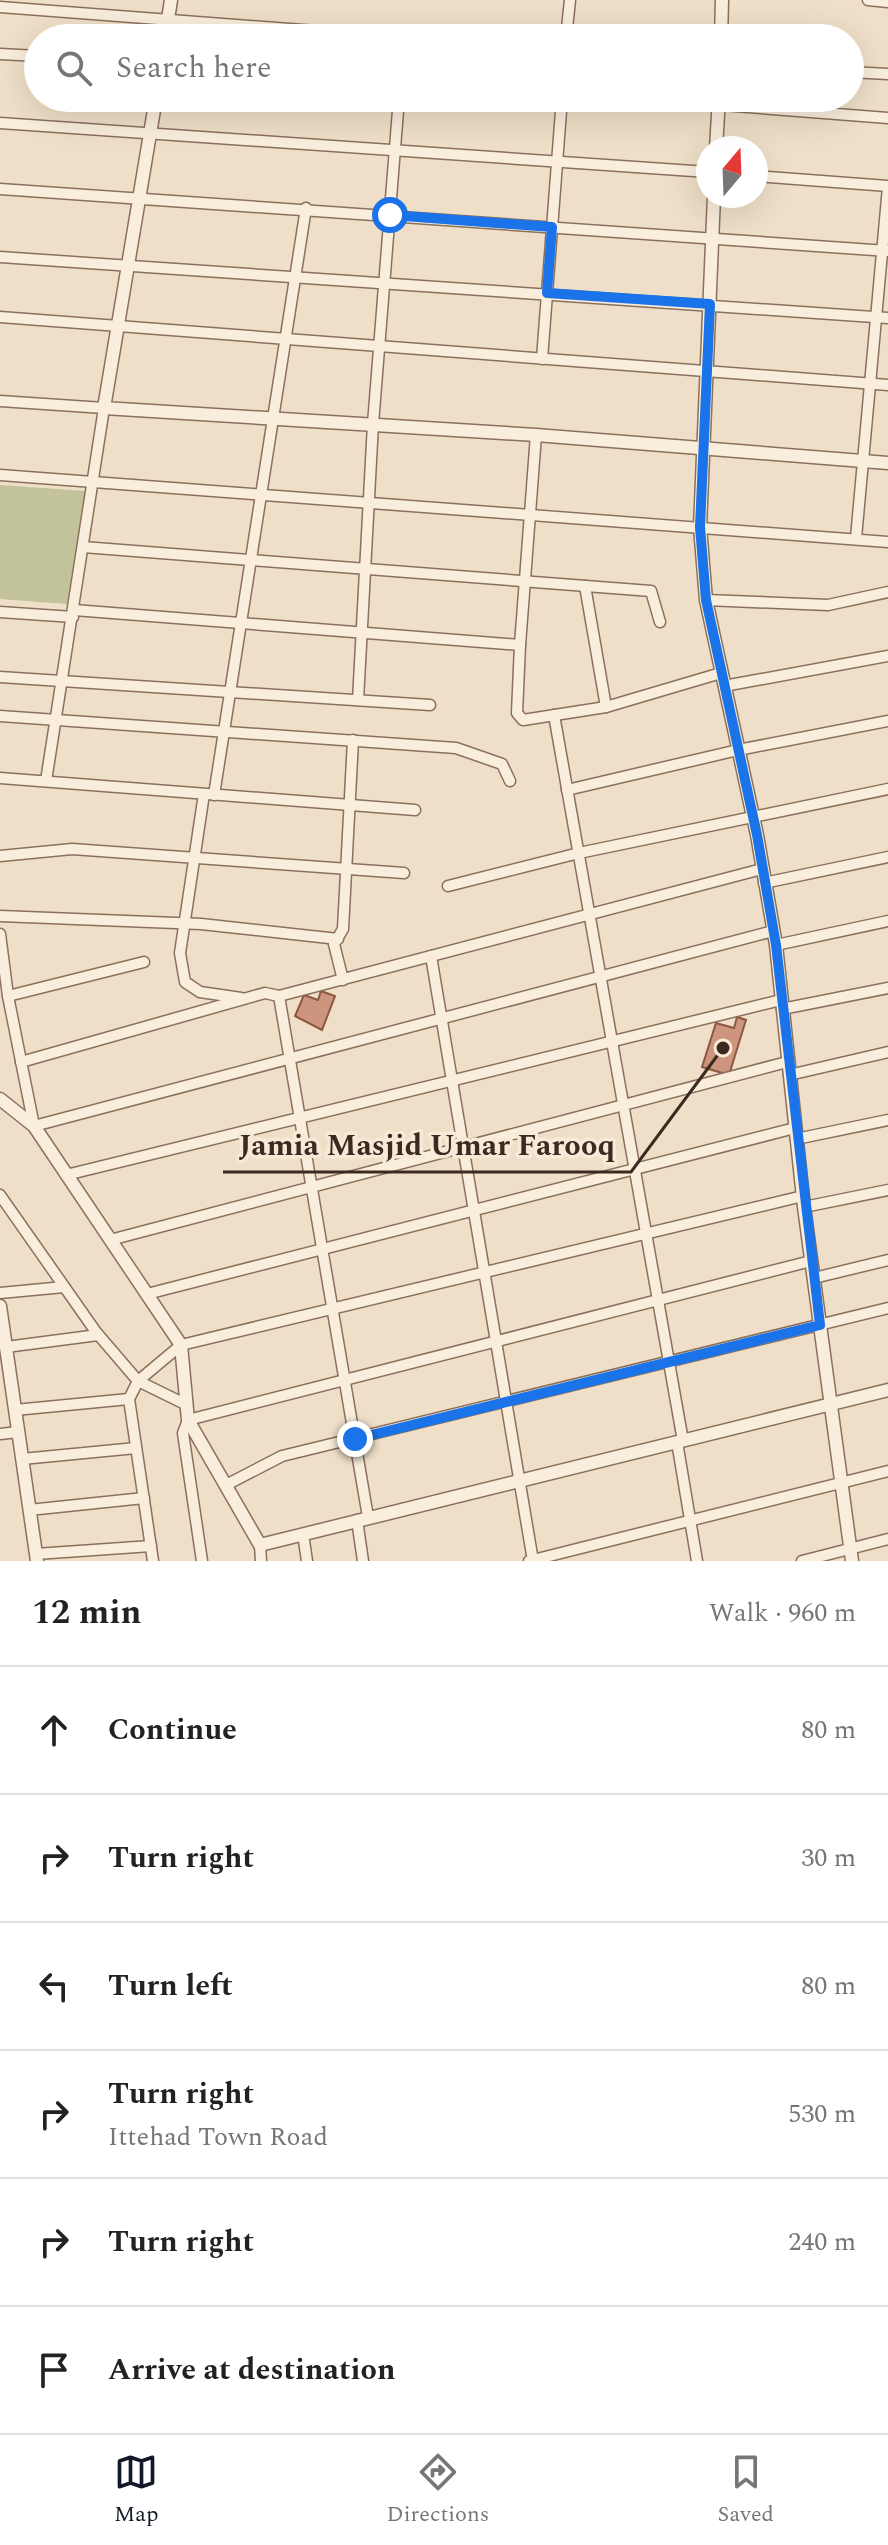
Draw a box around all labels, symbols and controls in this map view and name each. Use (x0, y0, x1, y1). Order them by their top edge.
search box (24, 24, 864, 112)
text: Search here (116, 45, 272, 91)
icon: search (52, 46, 96, 90)
north arrow (696, 136, 768, 208)
route start (372, 197, 408, 233)
callout: Jamia Masjid Umar Farooq (223, 1118, 631, 1172)
text: Jamia Masjid Umar Farooq (239, 1123, 615, 1169)
route end (337, 1421, 373, 1457)
text: 12 min (32, 1587, 142, 1639)
text: Walk · 960 m (709, 1593, 856, 1633)
text: Continue (108, 1707, 237, 1753)
icon: ahead (32, 1708, 76, 1752)
text: 80 m (801, 1710, 856, 1750)
text: Turn right (108, 1835, 254, 1881)
icon: right (32, 1836, 76, 1880)
text: 30 m (801, 1838, 856, 1878)
text: Turn left (108, 1963, 233, 2009)
icon: left (32, 1964, 76, 2008)
text: 80 m (801, 1966, 856, 2006)
text: Turn right (108, 2071, 254, 2117)
icon: right (32, 2092, 76, 2136)
text: 530 m (788, 2094, 856, 2134)
text: Ittehad Town Road (108, 2117, 328, 2157)
text: Turn right (108, 2219, 254, 2265)
icon: right (32, 2220, 76, 2264)
text: 240 m (788, 2222, 856, 2262)
text: Arrive at destination (108, 2347, 395, 2393)
icon: arrive (32, 2348, 76, 2392)
tab: Map (114, 2450, 158, 2531)
tab: Directions (387, 2450, 489, 2531)
tab: Saved (717, 2450, 774, 2531)

